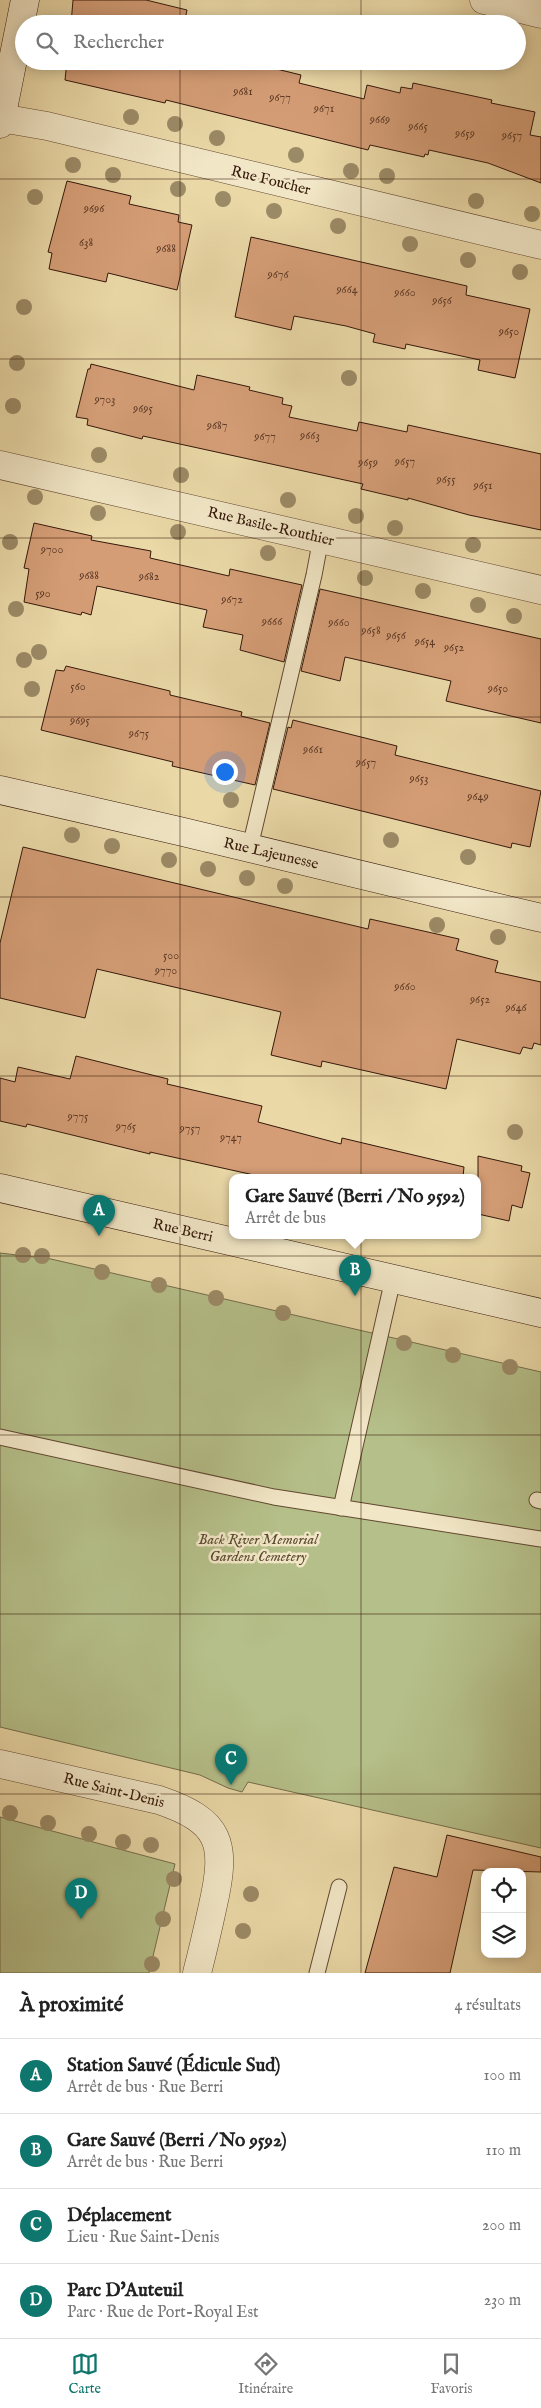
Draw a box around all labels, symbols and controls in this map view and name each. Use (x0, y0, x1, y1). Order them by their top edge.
search box (15, 15, 526, 70)
icon: search (33, 29, 61, 57)
text: Rechercher (73, 31, 164, 55)
house number: 9681 (232, 84, 253, 99)
house number: 9677 (268, 90, 291, 105)
house number: 9671 (313, 101, 334, 116)
house number: 9669 (369, 112, 390, 127)
house number: 9665 (407, 119, 429, 134)
house number: 9659 (454, 126, 475, 141)
house number: 9657 (501, 128, 522, 143)
street label: Rue Foucher (229, 161, 313, 200)
house number: 9696 (83, 201, 105, 216)
house number: 638 (79, 235, 93, 250)
house number: 9688 (155, 241, 176, 256)
house number: 9676 (267, 267, 289, 282)
house number: 9664 (335, 282, 358, 297)
house number: 9660 (393, 285, 416, 300)
house number: 9656 (431, 293, 453, 308)
house number: 9650 (498, 324, 519, 339)
house number: 9703 (93, 392, 116, 407)
house number: 9695 (132, 401, 154, 416)
house number: 9687 (206, 418, 227, 433)
house number: 9663 (299, 428, 320, 443)
house number: 9677 (253, 429, 276, 444)
house number: 9657 (394, 454, 415, 469)
house number: 9659 (357, 455, 378, 470)
house number: 9655 (436, 472, 456, 487)
house number: 9651 (472, 478, 493, 493)
street label: Rue Basile-Routhier (206, 503, 337, 550)
house number: 9700 (40, 542, 63, 557)
house number: 9688 (78, 568, 99, 583)
house number: 9682 (138, 569, 160, 584)
house number: 590 (35, 586, 51, 601)
house number: 9672 (220, 592, 243, 607)
house number: 9666 (261, 614, 283, 629)
house number: 9660 (327, 615, 350, 630)
house number: 9658 (360, 623, 381, 638)
house number: 9656 (385, 628, 407, 643)
house number: 9654 (414, 634, 435, 649)
house number: 9652 (443, 640, 464, 655)
house number: 560 (70, 679, 86, 694)
house number: 9650 (487, 681, 508, 696)
house number: 9695 (69, 713, 91, 728)
house number: 9675 (128, 726, 150, 741)
house number: 9661 (302, 742, 323, 757)
house number: 9657 (355, 755, 376, 770)
your location (212, 759, 238, 785)
house number: 9653 (408, 771, 429, 786)
house number: 9649 (466, 789, 489, 804)
street label: Rue Lajeunesse (222, 833, 320, 874)
house number: 500 (163, 948, 179, 963)
house number: 9770 (154, 963, 177, 978)
house number: 9660 (393, 979, 416, 994)
house number: 9652 (469, 992, 490, 1007)
house number: 9646 (504, 1000, 528, 1015)
house number: 9775 (67, 1109, 89, 1124)
house number: 9765 (115, 1119, 137, 1134)
house number: 9757 (179, 1121, 200, 1136)
house number: 9747 (219, 1130, 242, 1145)
popup (229, 1174, 481, 1239)
text: Gare Sauvé (Berri / No 9592) (245, 1185, 465, 1209)
pin: A (83, 1195, 115, 1236)
text: Arrêt de bus (245, 1209, 326, 1229)
street label: Rue Berri (151, 1214, 215, 1247)
pin: B (339, 1255, 371, 1296)
park label: Back River Memorial Gardens Cemetery (198, 1530, 319, 1566)
pin: C (215, 1744, 247, 1785)
street label: Rue Saint-Denis (61, 1769, 167, 1812)
map controls (481, 1868, 526, 1958)
button: locate (481, 1868, 526, 1913)
pin: D (65, 1878, 97, 1919)
button: layers (481, 1913, 526, 1958)
text: À proximité (20, 1992, 123, 2019)
text: 4 résultats (455, 1996, 521, 2016)
text: Station Sauvé (Édicule Sud) (67, 2054, 280, 2078)
text: A (31, 2066, 41, 2086)
text: 100 m (484, 2066, 521, 2086)
text: Arrêt de bus · Rue Berri (67, 2078, 223, 2098)
text: Gare Sauvé (Berri / No 9592) (67, 2129, 287, 2153)
text: B (31, 2141, 41, 2161)
text: 110 m (485, 2141, 521, 2161)
text: Arrêt de bus · Rue Berri (67, 2153, 223, 2173)
text: Déplacement (67, 2204, 171, 2228)
text: C (30, 2216, 42, 2236)
text: 200 m (482, 2216, 521, 2236)
text: Lieu · Rue Saint-Denis (67, 2228, 219, 2248)
text: Parc D'Auteuil (67, 2279, 183, 2303)
text: D (30, 2291, 42, 2311)
text: 230 m (484, 2291, 521, 2311)
text: Parc · Rue de Port-Royal Est (67, 2303, 259, 2323)
tab: Carte (69, 2350, 101, 2398)
tab: Itinéraire (238, 2350, 293, 2398)
tab: Favoris (430, 2350, 472, 2398)

